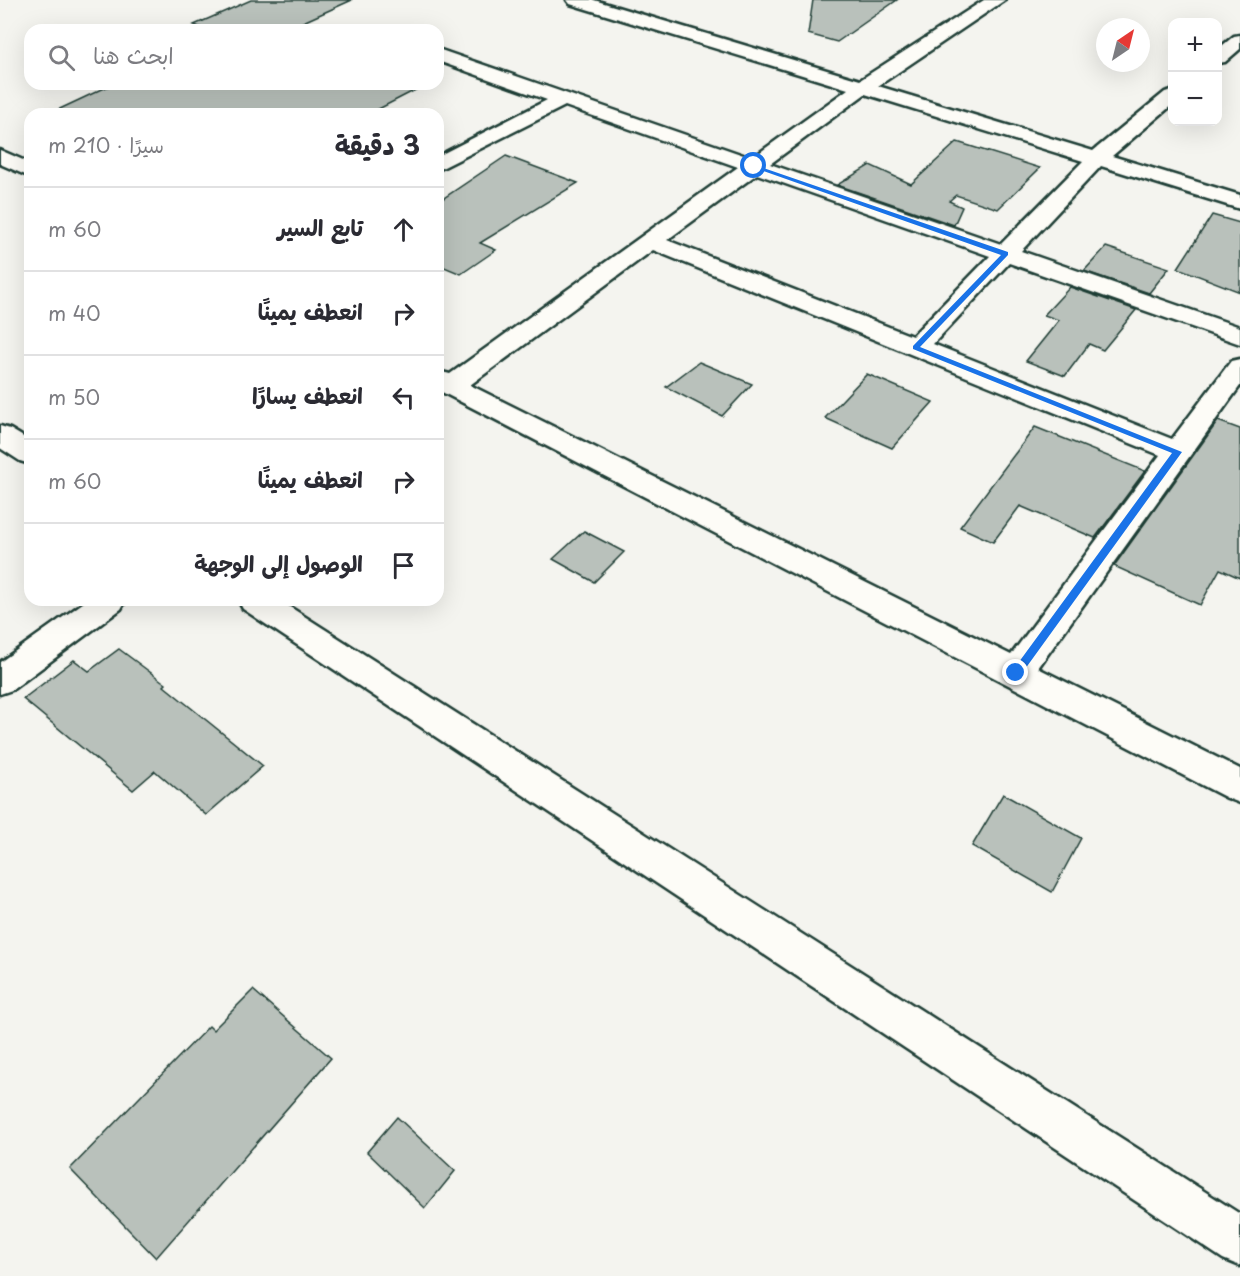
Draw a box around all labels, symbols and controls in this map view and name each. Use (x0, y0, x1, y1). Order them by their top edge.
north arrow (1096, 18, 1150, 72)
map controls (1168, 18, 1222, 126)
button: + (1168, 18, 1222, 72)
search box (24, 24, 444, 90)
text: ابحث هنا (93, 38, 174, 71)
icon: search (45, 41, 78, 74)
button: − (1168, 72, 1222, 126)
text: 3 دقيقة (335, 125, 420, 164)
text: سيرًا · 210 m (48, 130, 164, 160)
route start (740, 152, 766, 178)
text: تابع السير (278, 210, 363, 243)
icon: ahead (387, 213, 420, 246)
text: 60 m (48, 214, 101, 244)
text: انعطف يمينًا (258, 294, 363, 327)
icon: right (387, 297, 420, 330)
text: 40 m (48, 298, 101, 328)
text: انعطف يسارًا (252, 378, 363, 411)
icon: left (387, 381, 420, 414)
text: 50 m (48, 382, 100, 412)
text: انعطف يمينًا (258, 462, 363, 495)
icon: right (387, 465, 420, 498)
text: 60 m (48, 466, 101, 496)
text: الوصول إلى الوجهة (194, 546, 363, 579)
icon: arrive (387, 549, 420, 582)
route end (1002, 659, 1028, 685)

